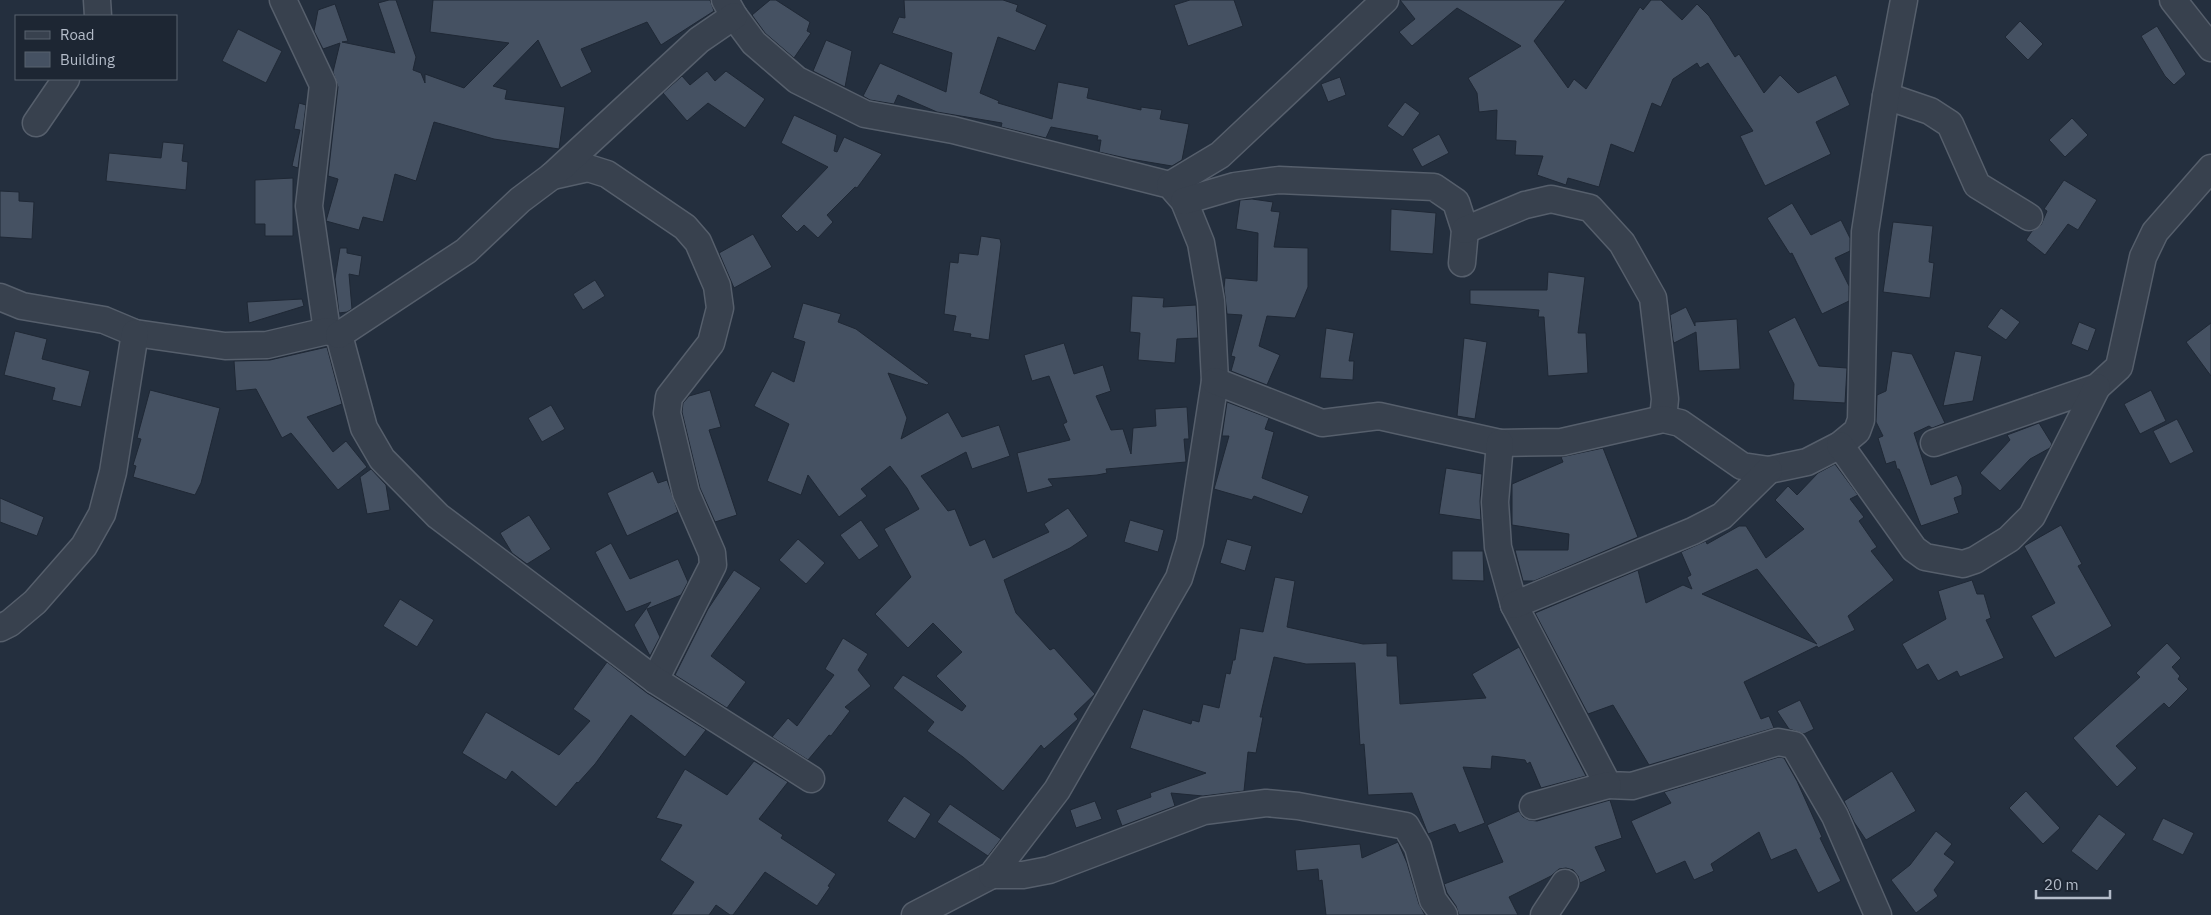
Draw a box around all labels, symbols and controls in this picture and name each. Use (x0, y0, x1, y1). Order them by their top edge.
legend (15, 15, 178, 80)
text: Road (60, 25, 95, 44)
text: Building (60, 50, 115, 69)
scale bar (2036, 868, 2110, 900)
text: 20 m (2044, 875, 2079, 894)

